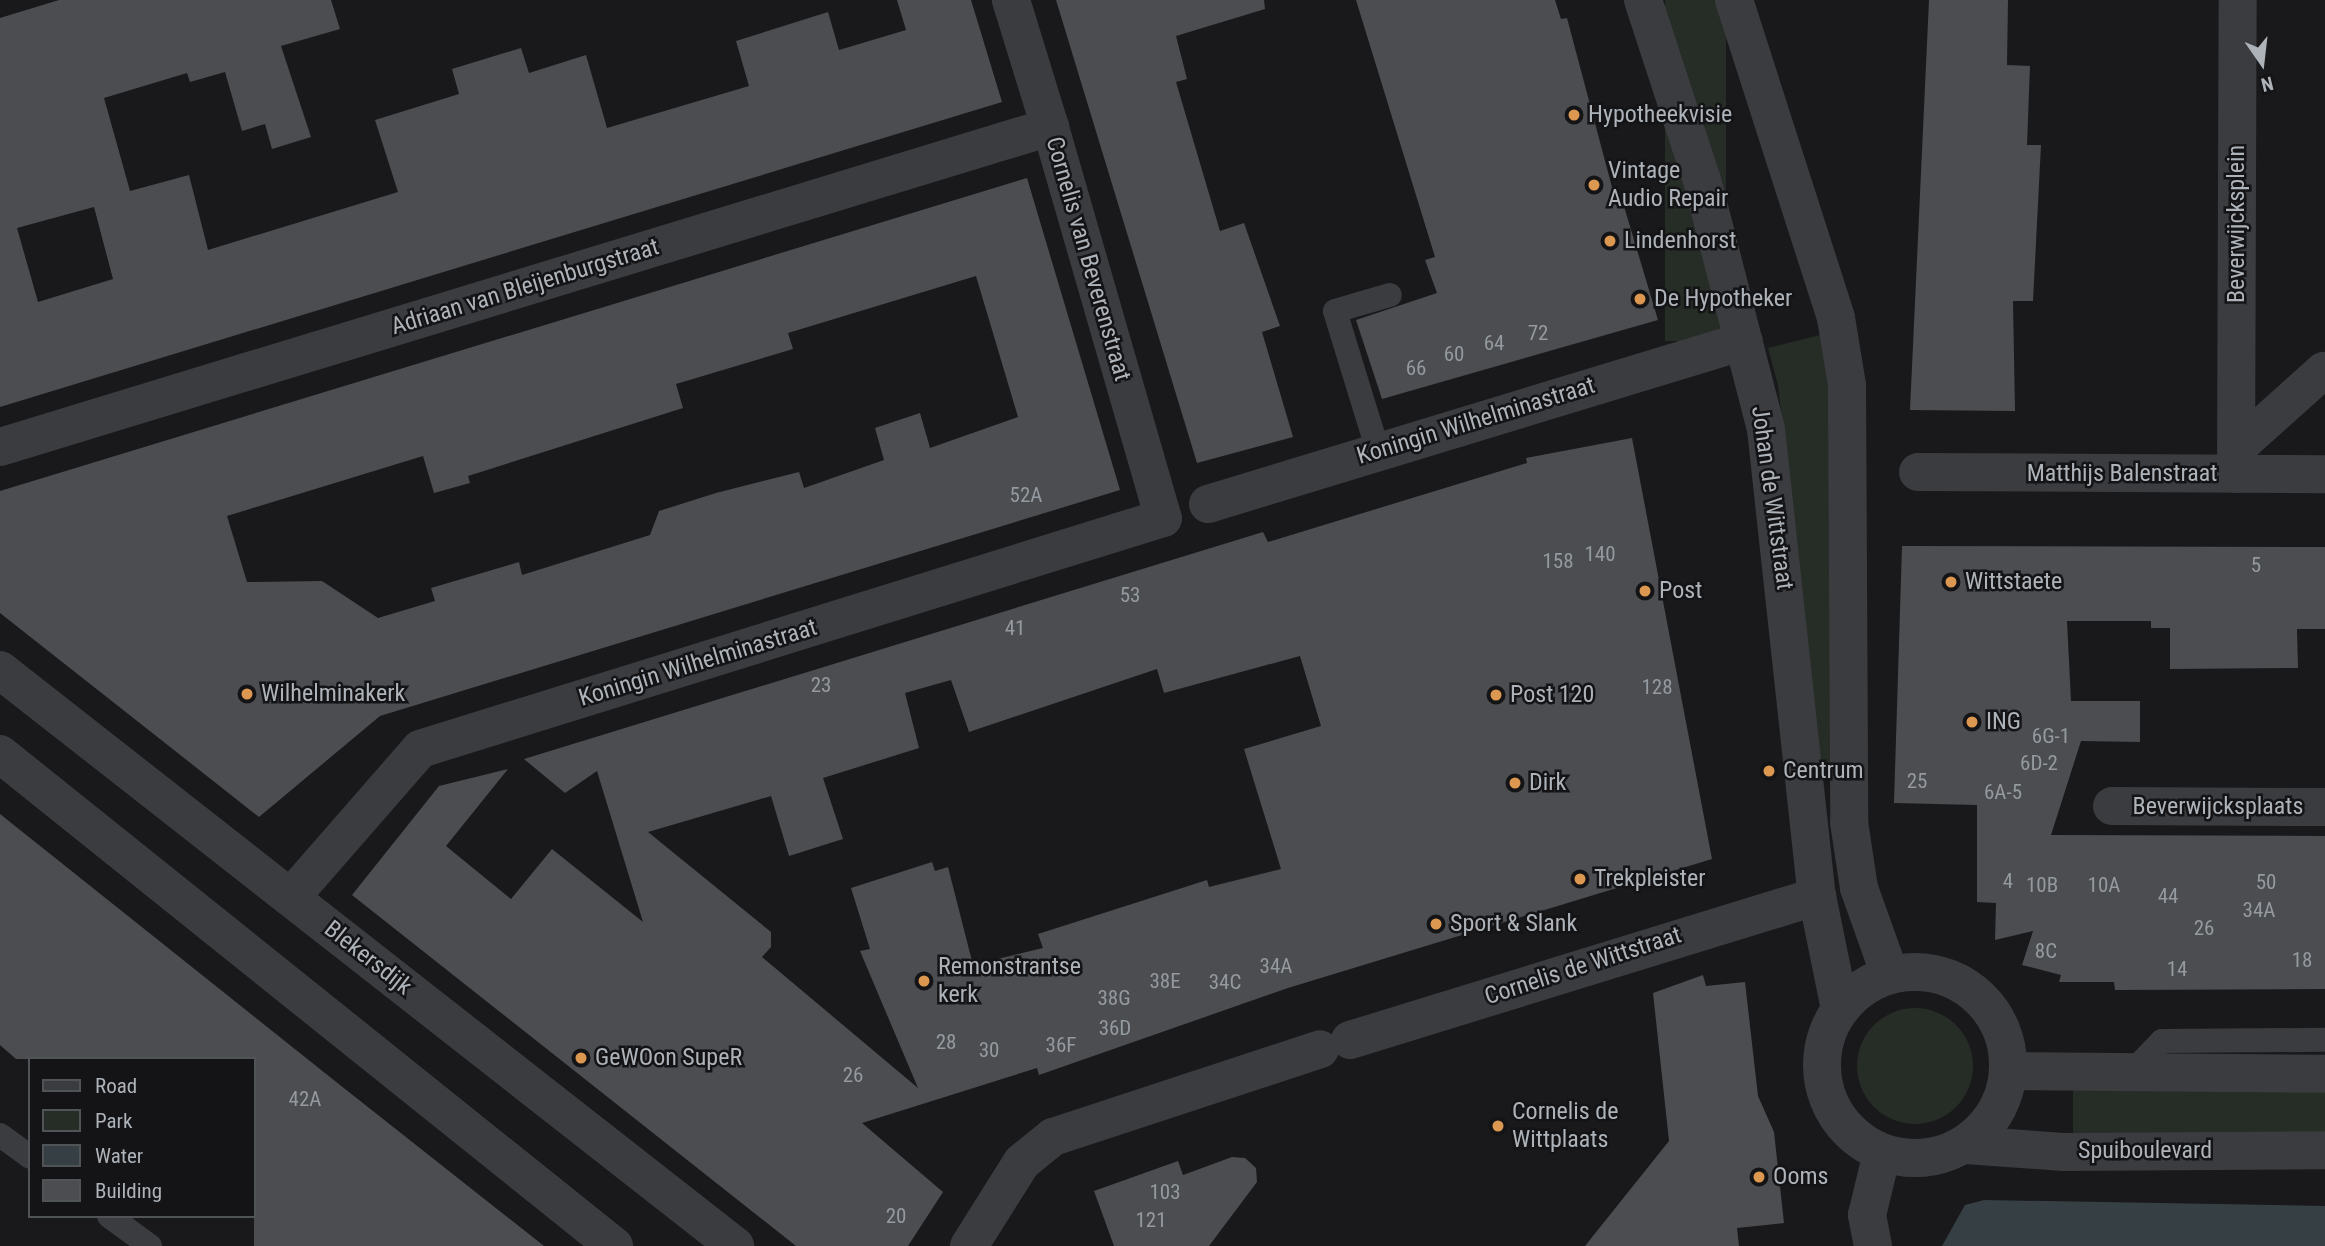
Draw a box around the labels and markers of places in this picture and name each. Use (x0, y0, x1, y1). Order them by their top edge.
place label: Hypotheekvisie (1588, 101, 1732, 129)
marker: Hypotheekvisie (1566, 107, 1582, 123)
place label: Vintage Audio Repair (1608, 157, 1728, 213)
marker: Vintage Audio Repair (1586, 177, 1602, 193)
place label: Lindenhorst (1624, 227, 1736, 255)
marker: Lindenhorst (1602, 233, 1618, 249)
place label: De Hypotheker (1654, 285, 1792, 313)
marker: De Hypotheker (1632, 291, 1648, 307)
place label: Wittstaete (1965, 568, 2062, 596)
marker: Wittstaete (1943, 574, 1959, 590)
place label: Post (1659, 577, 1702, 605)
marker: Post (1637, 583, 1653, 599)
place label: Wilhelminakerk (261, 680, 405, 708)
place label: Post 120 (1510, 681, 1594, 709)
marker: Wilhelminakerk (239, 686, 255, 702)
marker: Post 120 (1488, 687, 1504, 703)
place label: ING (1986, 708, 2021, 736)
marker: ING (1964, 714, 1980, 730)
place label: Centrum (1783, 757, 1864, 785)
marker: Centrum (1761, 763, 1777, 779)
place label: Dirk (1529, 769, 1566, 797)
marker: Dirk (1507, 775, 1523, 791)
place label: Trekpleister (1594, 865, 1705, 893)
marker: Trekpleister (1572, 871, 1588, 887)
place label: Sport & Slank (1450, 910, 1577, 938)
marker: Sport & Slank (1428, 916, 1444, 932)
place label: Remonstrantse kerk (938, 953, 1081, 1009)
marker: Remonstrantse kerk (916, 973, 932, 989)
place label: GeWOon SupeR (595, 1044, 742, 1072)
marker: GeWOon SupeR (573, 1050, 589, 1066)
place label: Cornelis de Wittplaats (1512, 1098, 1618, 1154)
marker: Cornelis de Wittplaats (1490, 1118, 1506, 1134)
place label: Ooms (1773, 1163, 1828, 1191)
marker: Ooms (1751, 1169, 1767, 1185)

